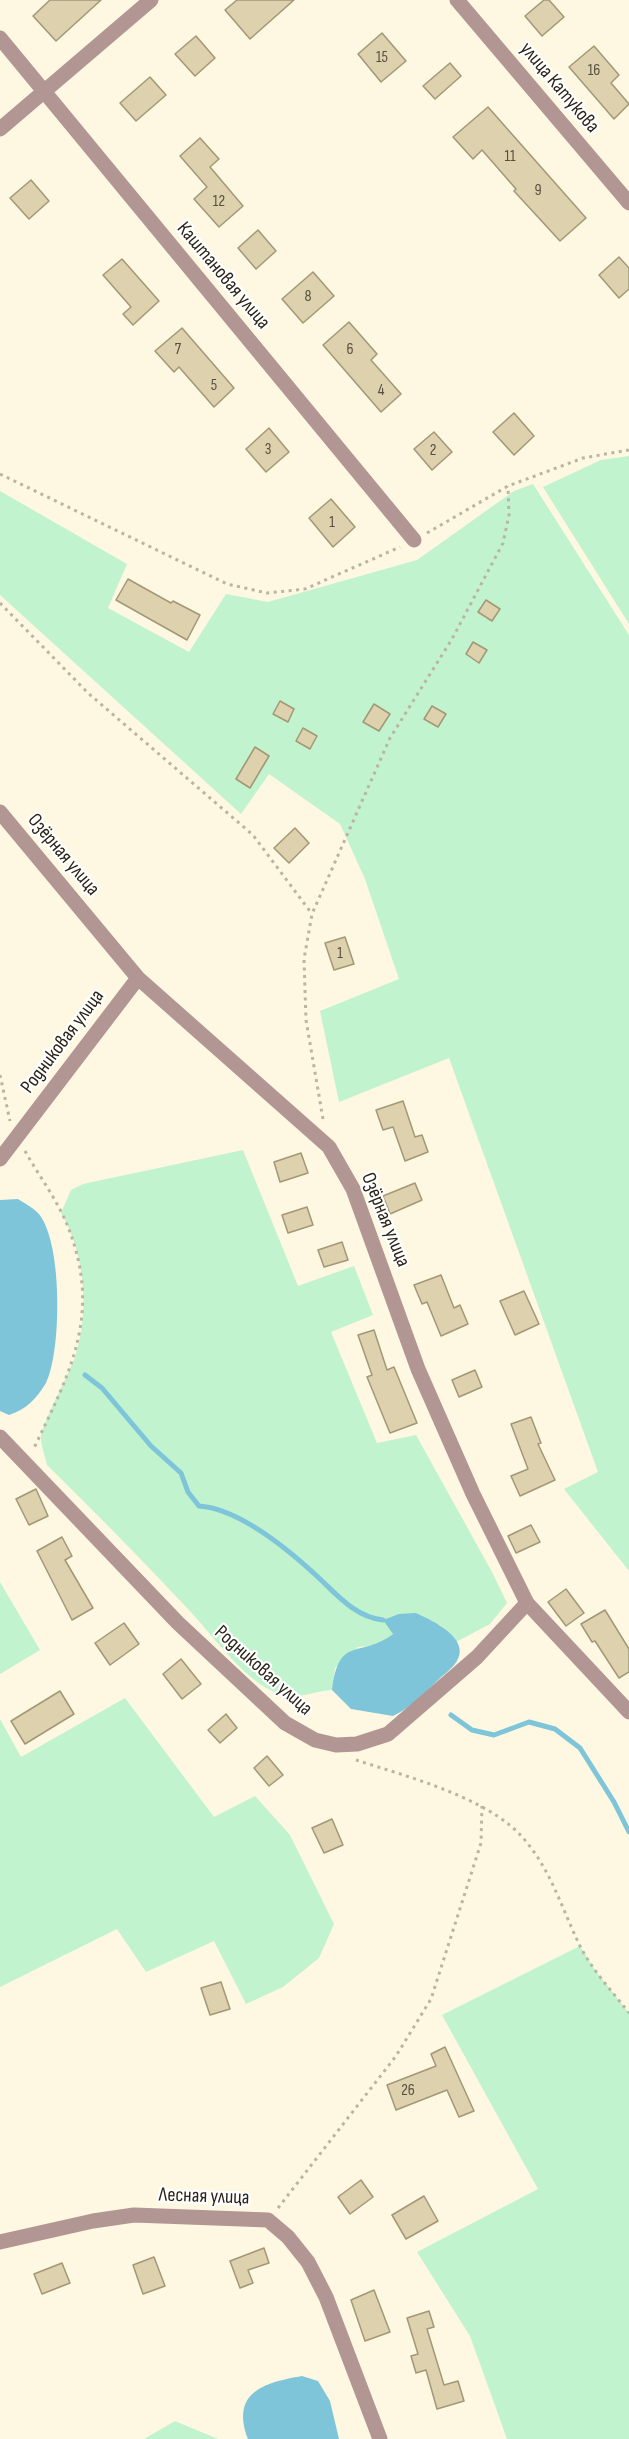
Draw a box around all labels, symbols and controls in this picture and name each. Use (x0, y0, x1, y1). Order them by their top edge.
street label: улица Катукова (514, 38, 604, 138)
house number: 15 (376, 48, 388, 68)
house number: 16 (588, 61, 600, 81)
house number: 11 (504, 147, 516, 167)
house number: 9 (534, 181, 542, 201)
house number: 12 (213, 192, 225, 212)
street label: Каштановая улица (171, 218, 275, 334)
house number: 8 (304, 287, 312, 307)
house number: 7 (175, 340, 181, 360)
house number: 6 (346, 340, 354, 360)
house number: 5 (211, 376, 217, 396)
house number: 4 (378, 381, 384, 401)
house number: 3 (265, 440, 271, 460)
house number: 2 (430, 441, 436, 461)
house number: 1 (329, 513, 335, 533)
street label: Озёрная улица (22, 809, 104, 901)
house number: 1 (337, 944, 343, 964)
street label: Родниковая улица (16, 985, 110, 1099)
street label: Озёрная улица (355, 1169, 415, 1271)
street label: Родниковая улица (209, 1621, 317, 1721)
house number: 26 (401, 2081, 415, 2101)
street label: Лесная улица (158, 2183, 250, 2211)

